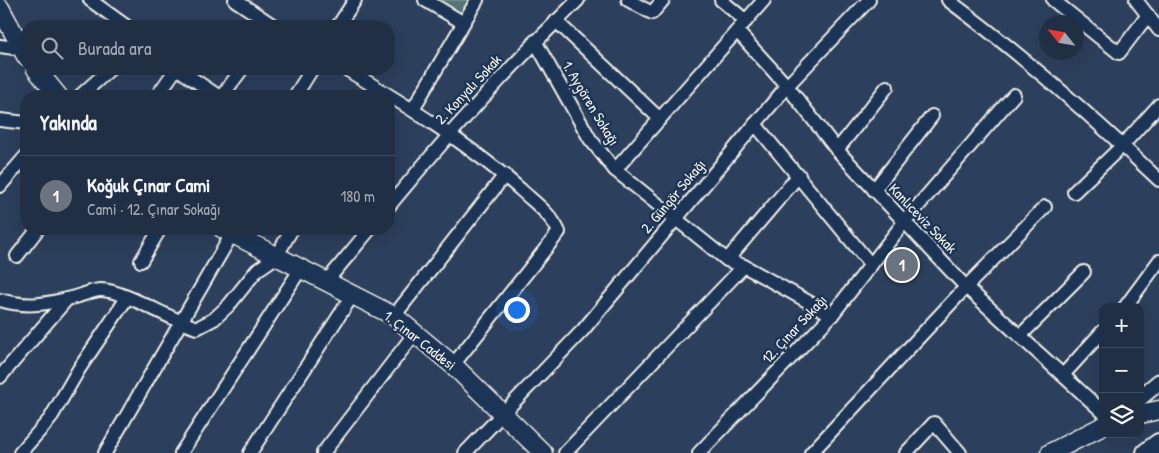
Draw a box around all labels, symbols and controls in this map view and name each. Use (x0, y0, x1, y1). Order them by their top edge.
north arrow (1039, 15, 1084, 60)
search box (20, 20, 395, 75)
icon: search (38, 34, 66, 62)
text: Burada ara (78, 35, 151, 61)
street label: 2. Konyalı Sokak (430, 49, 506, 129)
street label: 1. Aygören Sokağı (557, 57, 625, 149)
text: Yakında (40, 108, 97, 137)
street label: 2. Güngör Sokağı (636, 155, 710, 237)
text: Koğuk Çınar Cami (87, 172, 210, 198)
street label: Kanlıceviz Sokak (884, 178, 962, 258)
text: 1 (53, 185, 59, 207)
text: 180 m (341, 185, 375, 207)
text: Cami · 12. Çınar Sokağı (87, 198, 221, 220)
pin: 1 (886, 246, 918, 284)
street label: 12. Çınar Sokağı (756, 290, 832, 368)
your location (504, 297, 530, 323)
map controls (1099, 303, 1144, 438)
button: + (1099, 303, 1144, 348)
street label: 1. Çınar Caddesi (379, 305, 461, 375)
button: − (1099, 348, 1144, 393)
button: layers (1099, 393, 1144, 438)

